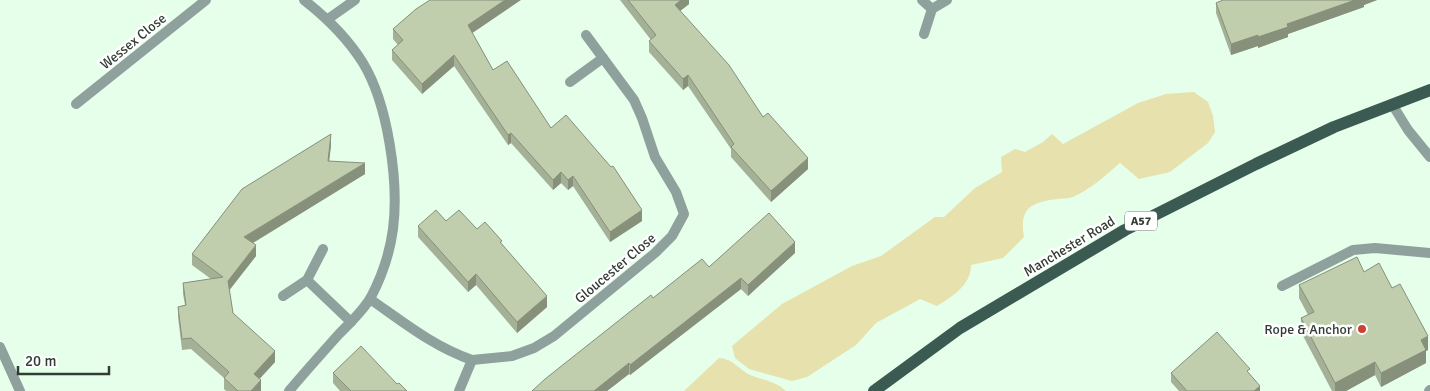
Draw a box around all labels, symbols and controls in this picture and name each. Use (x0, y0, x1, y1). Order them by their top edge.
street label: Wessex Close (97, 10, 170, 73)
road number: A57 (1125, 212, 1157, 230)
street label: Manchester Road (1021, 213, 1118, 280)
street label: Gloucester Close (571, 230, 659, 307)
place label: Rope & Anchor (1264, 321, 1353, 338)
marker: Rope & Anchor (1356, 323, 1368, 335)
scale bar (18, 344, 109, 376)
text: 20 m (25, 352, 56, 370)

